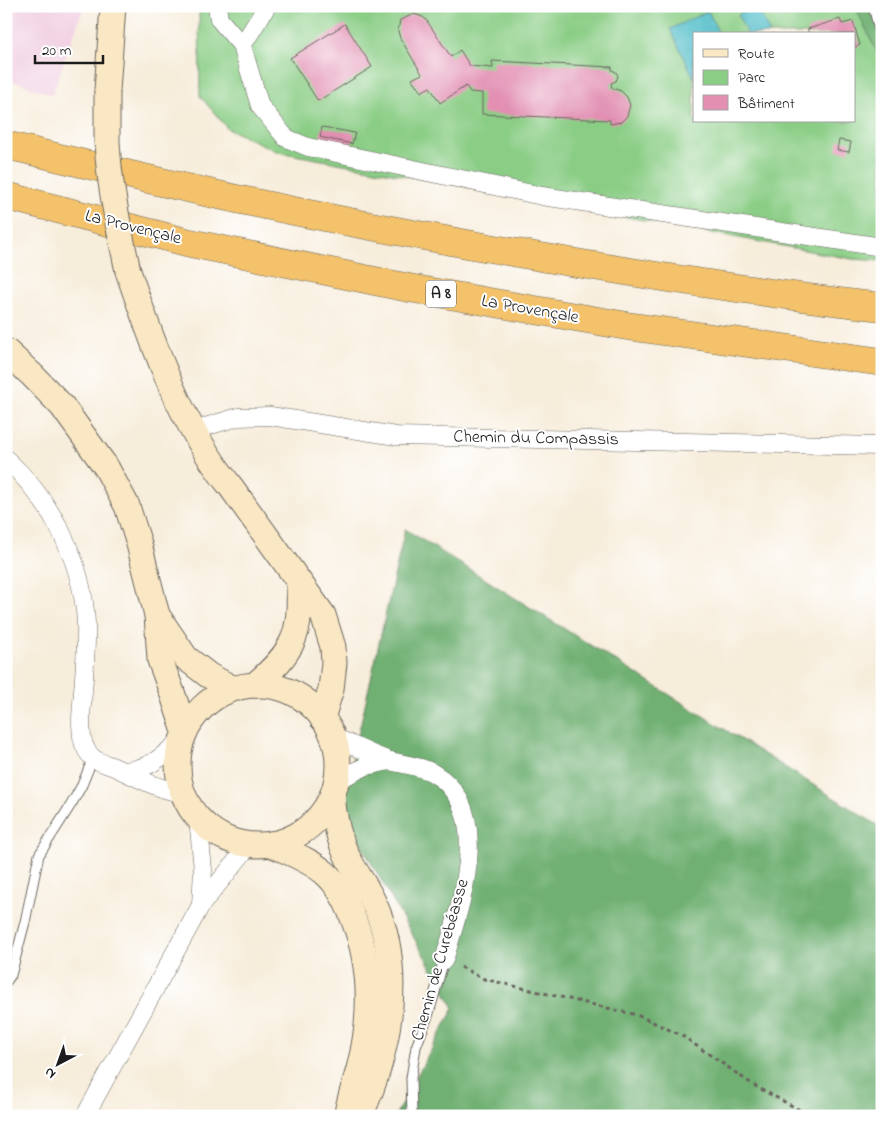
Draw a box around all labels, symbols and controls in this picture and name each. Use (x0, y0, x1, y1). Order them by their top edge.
scale bar (35, 32, 102, 64)
legend (693, 32, 856, 122)
text: 20 m (42, 40, 72, 62)
text: Route (738, 43, 775, 65)
text: Parc (738, 67, 766, 89)
text: Bâtiment (737, 93, 795, 115)
street label: La Provençale (82, 203, 185, 253)
road number: A 8 (426, 280, 456, 308)
street label: La Provençale (479, 289, 582, 332)
street label: Chemin du Compassis (453, 425, 619, 453)
street label: Chemin de Curebéasse (405, 875, 477, 1044)
north arrow (32, 1040, 82, 1090)
text: N (40, 1062, 61, 1084)

